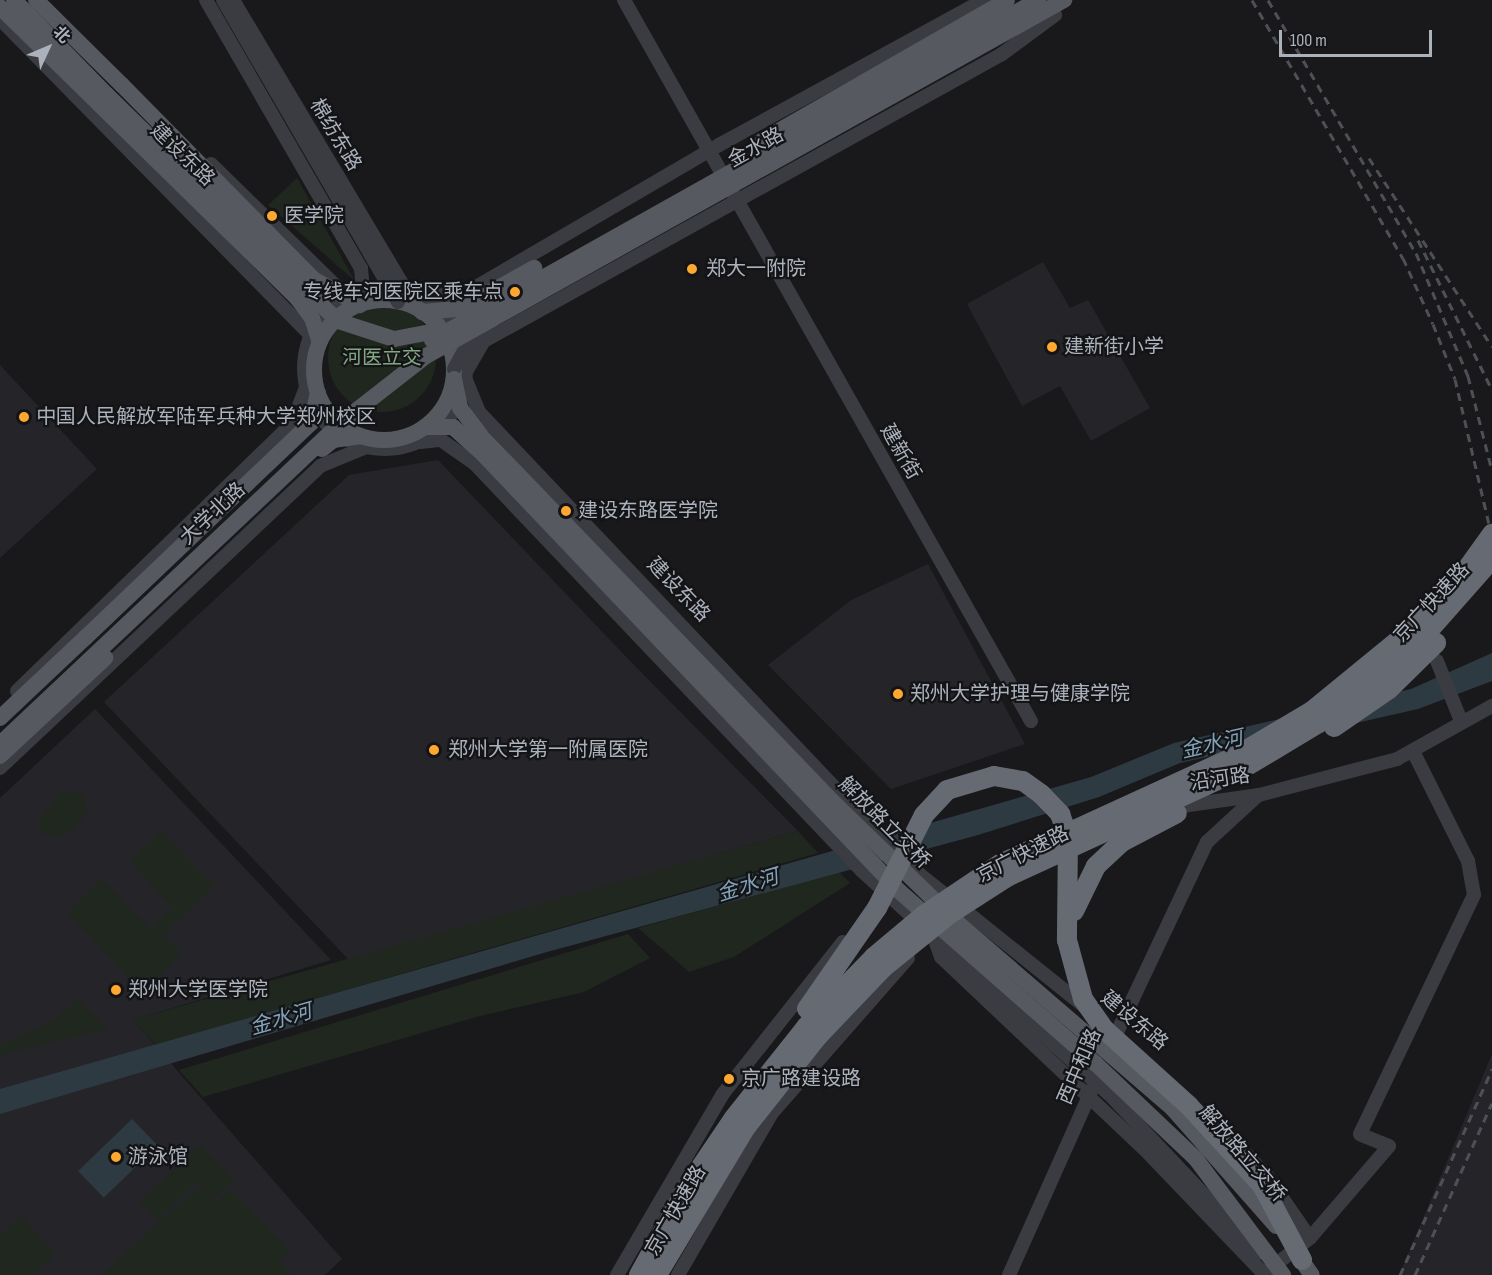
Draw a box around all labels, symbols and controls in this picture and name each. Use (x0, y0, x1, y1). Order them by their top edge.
north arrow (18, 18, 78, 78)
scale bar (1282, 18, 1435, 56)
text: 北 (49, 23, 74, 48)
text: 100 m (1290, 30, 1327, 51)
street label: 棉纺东路 (304, 95, 366, 175)
street label: 建设东路 (145, 119, 219, 191)
street label: 金水路 (724, 123, 788, 173)
place label: 医学院 (284, 204, 344, 228)
marker: 医学院 (265, 209, 279, 223)
place label: 郑大一附院 (706, 257, 806, 281)
marker: 郑大一附院 (683, 260, 701, 278)
place label: 专线车河医院区乘车点 (303, 280, 503, 304)
marker: 专线车河医院区乘车点 (508, 285, 522, 299)
place label: 建新街小学 (1064, 335, 1164, 359)
marker: 建新街小学 (1045, 340, 1059, 354)
park label: 河医立交 (342, 346, 422, 370)
place label: 中国人民解放军陆军兵种大学郑州校区 (36, 405, 376, 429)
marker: 中国人民解放军陆军兵种大学郑州校区 (17, 410, 31, 424)
street label: 建新街 (875, 420, 925, 484)
street label: 大学北路 (176, 478, 250, 550)
place label: 建设东路医学院 (578, 499, 718, 523)
marker: 建设东路医学院 (559, 504, 573, 518)
street label: 建设东路 (642, 553, 714, 627)
street label: 京广快速路 (1389, 558, 1475, 648)
place label: 郑州大学护理与健康学院 (910, 682, 1130, 706)
marker: 郑州大学护理与健康学院 (891, 687, 905, 701)
water label: 金水河 (1178, 726, 1246, 764)
place label: 郑州大学第一附属医院 (448, 738, 648, 762)
marker: 郑州大学第一附属医院 (425, 741, 443, 759)
street label: 沿河路 (1189, 764, 1251, 796)
street label: 解放路立交桥 (833, 772, 935, 874)
street label: 京广快速路 (973, 822, 1073, 888)
water label: 金水河 (714, 865, 782, 907)
place label: 郑州大学医学院 (128, 978, 268, 1002)
marker: 郑州大学医学院 (109, 983, 123, 997)
street label: 建设东路 (1096, 986, 1172, 1056)
water label: 金水河 (247, 999, 315, 1041)
street label: 西中和路 (1053, 1025, 1107, 1109)
place label: 京广路建设路 (741, 1067, 861, 1091)
marker: 京广路建设路 (722, 1072, 736, 1086)
street label: 解放路立交桥 (1194, 1101, 1290, 1207)
place label: 游泳馆 (128, 1145, 188, 1169)
marker: 游泳馆 (109, 1150, 123, 1164)
street label: 京广快速路 (641, 1162, 711, 1260)

